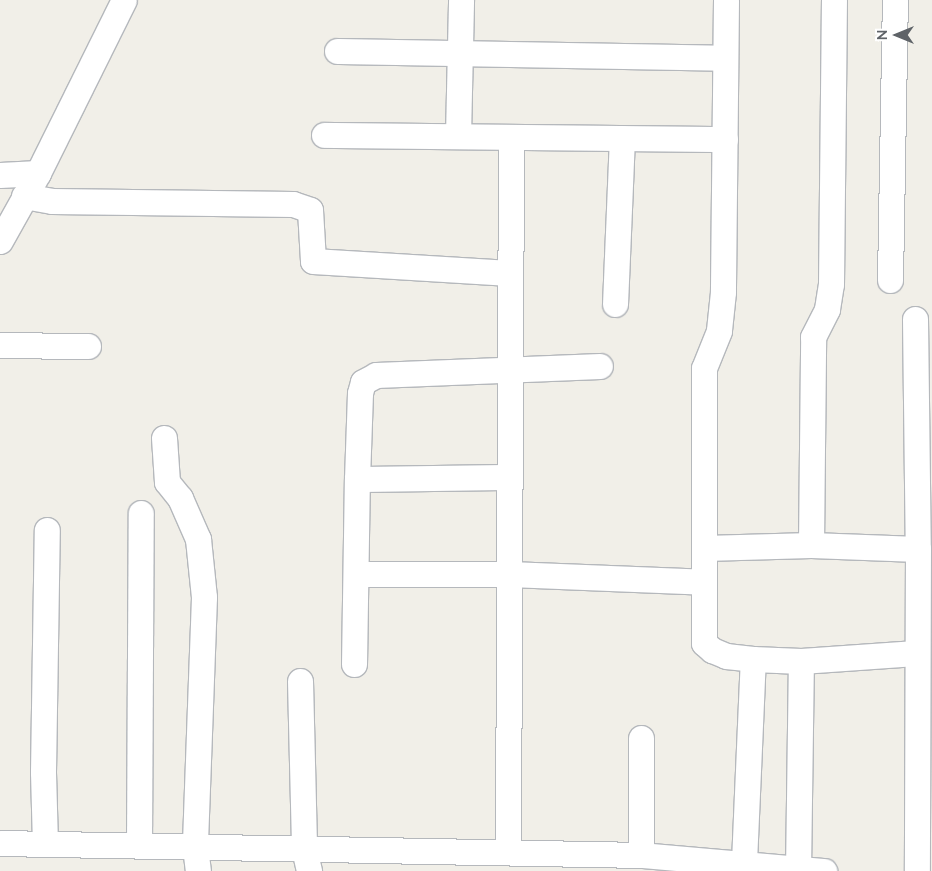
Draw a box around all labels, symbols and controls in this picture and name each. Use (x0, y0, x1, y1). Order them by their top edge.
north arrow (872, 10, 922, 60)
text: N (873, 30, 891, 40)

